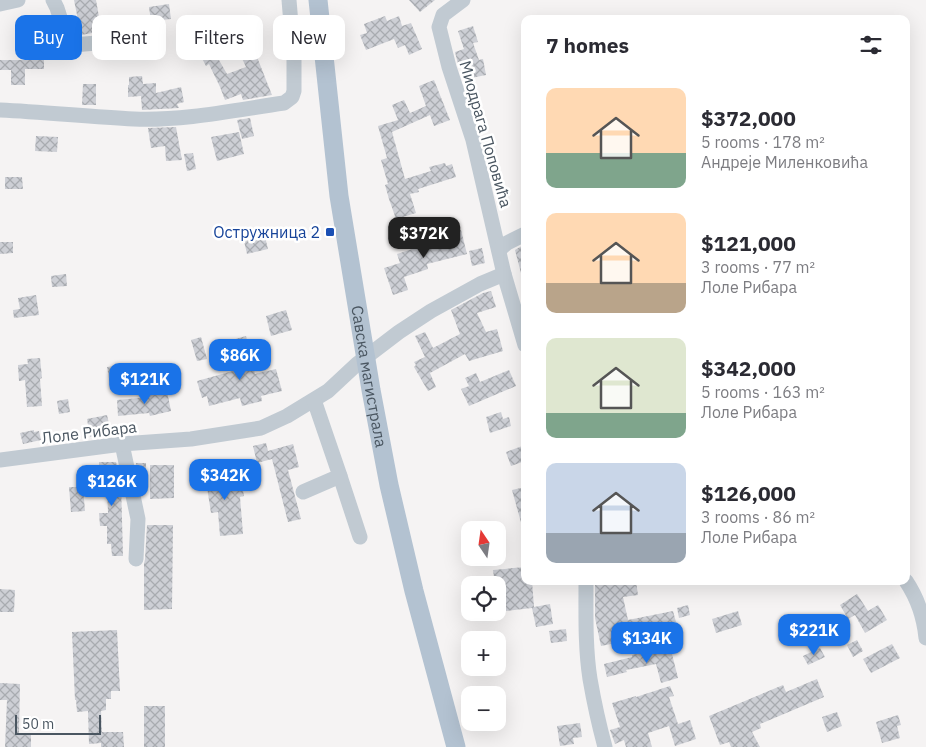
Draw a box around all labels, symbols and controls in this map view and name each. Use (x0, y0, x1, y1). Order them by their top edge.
chip: Buy (15, 15, 82, 60)
chip: Rent (92, 15, 166, 60)
chip: Filters (176, 15, 263, 60)
chip: New (273, 15, 345, 60)
text: 7 homes (546, 31, 629, 59)
icon: filters (857, 31, 885, 59)
street label: Миодрага Поповића (455, 58, 517, 210)
text: $372,000 (701, 104, 796, 132)
icon: home (586, 108, 646, 168)
text: 5 rooms · 178 m² (701, 132, 825, 152)
text: Андреје Миленковића (701, 152, 868, 172)
pin: $372K (389, 216, 459, 259)
place label: Остружница 2 (213, 222, 320, 242)
text: $372K (399, 223, 449, 243)
marker: Остружница 2 (324, 226, 336, 238)
text: $121,000 (701, 229, 796, 257)
icon: home (586, 233, 646, 293)
text: 3 rooms · 77 m² (701, 257, 815, 277)
text: Лоле Рибара (701, 277, 797, 297)
street label: Савска магистрала (347, 304, 392, 449)
pin: $86K (210, 338, 270, 381)
text: $86K (220, 345, 260, 365)
text: $342,000 (701, 354, 796, 382)
icon: home (586, 358, 646, 418)
pin: $121K (110, 362, 180, 405)
text: $121K (120, 369, 170, 389)
text: 5 rooms · 163 m² (701, 382, 825, 402)
text: Лоле Рибара (701, 402, 797, 422)
street label: Лоле Рибара (40, 416, 138, 448)
pin: $342K (190, 458, 260, 501)
pin: $126K (77, 464, 147, 507)
text: $342K (200, 465, 250, 485)
text: $126K (87, 471, 137, 491)
text: $126,000 (701, 479, 796, 507)
icon: home (586, 483, 646, 543)
text: 3 rooms · 86 m² (701, 507, 815, 527)
north arrow (461, 521, 506, 566)
map controls (461, 521, 506, 731)
text: Лоле Рибара (701, 527, 797, 547)
button: locate (461, 576, 506, 621)
pin: $221K (779, 614, 849, 656)
text: $221K (789, 620, 839, 640)
pin: $134K (612, 622, 682, 664)
text: $134K (622, 628, 672, 648)
button: + (461, 631, 506, 676)
button: − (461, 686, 506, 731)
scale bar (15, 712, 101, 735)
text: 50 m (22, 715, 54, 733)

